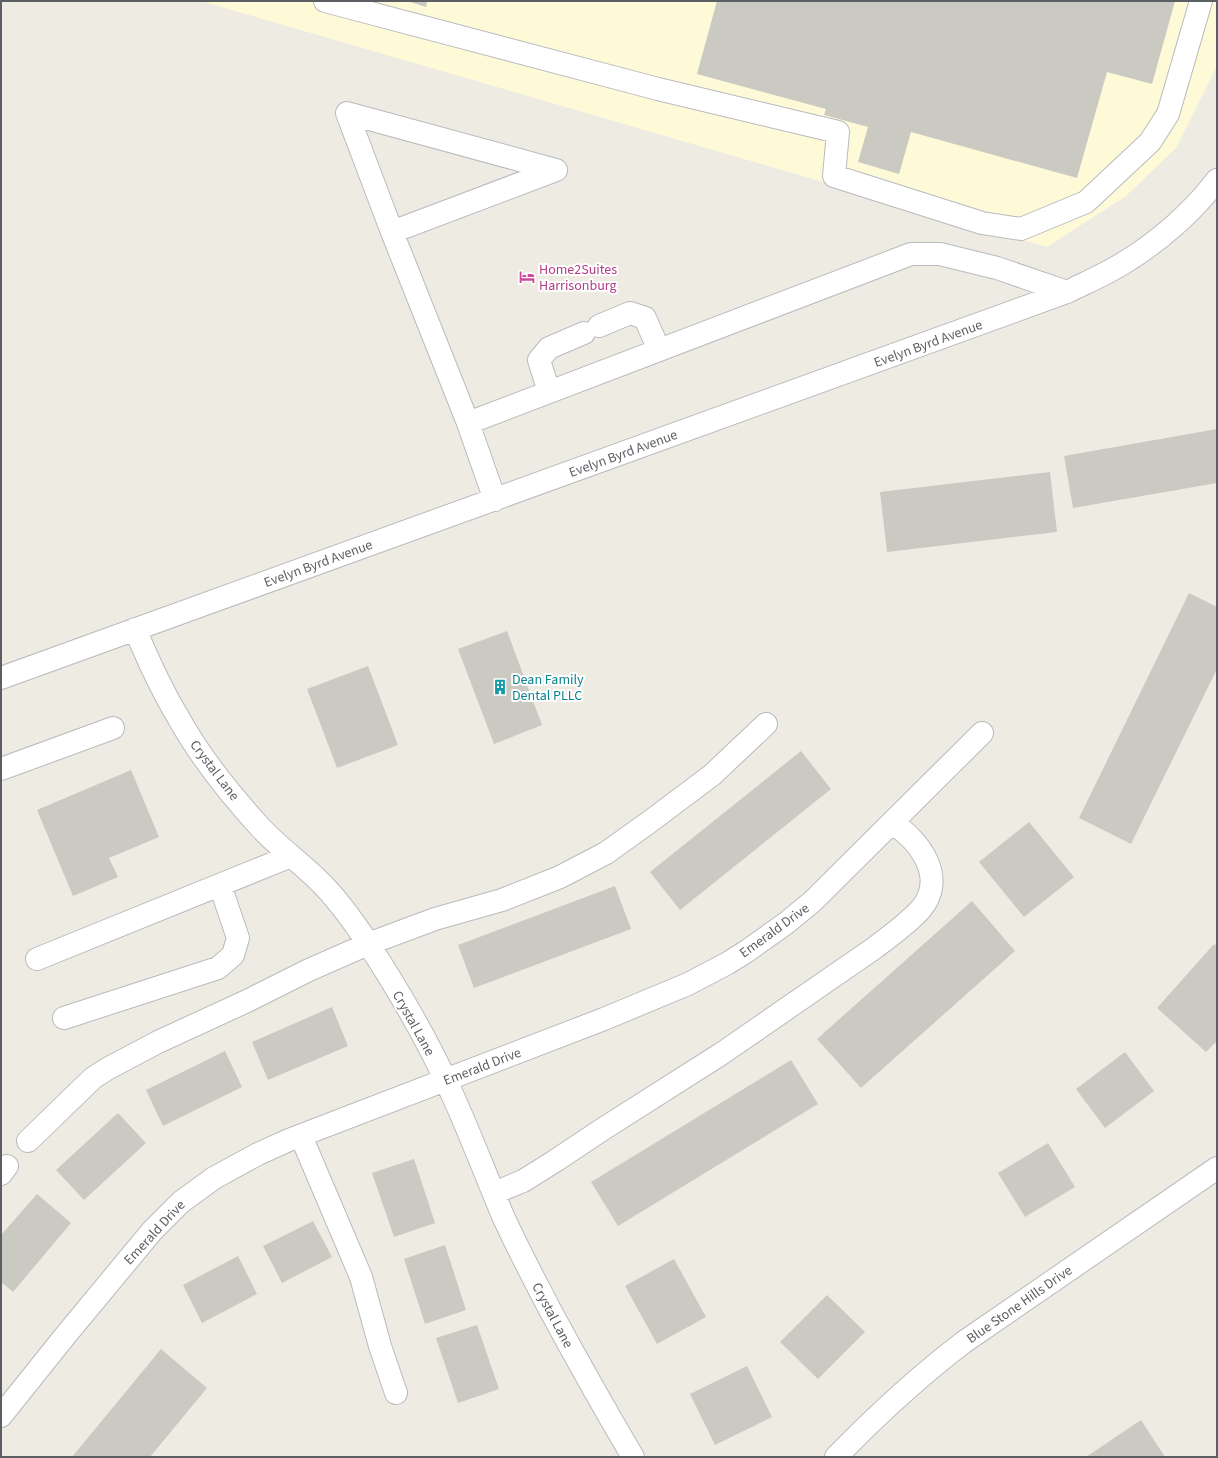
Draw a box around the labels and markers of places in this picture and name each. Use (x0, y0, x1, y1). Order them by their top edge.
place label: Home2Suites Harrisonburg (539, 260, 617, 296)
hotel icon: Home2Suites Harrisonburg (518, 268, 536, 286)
place label: Dean Family Dental PLLC (512, 670, 584, 706)
building icon: Dean Family Dental PLLC (491, 678, 509, 696)

